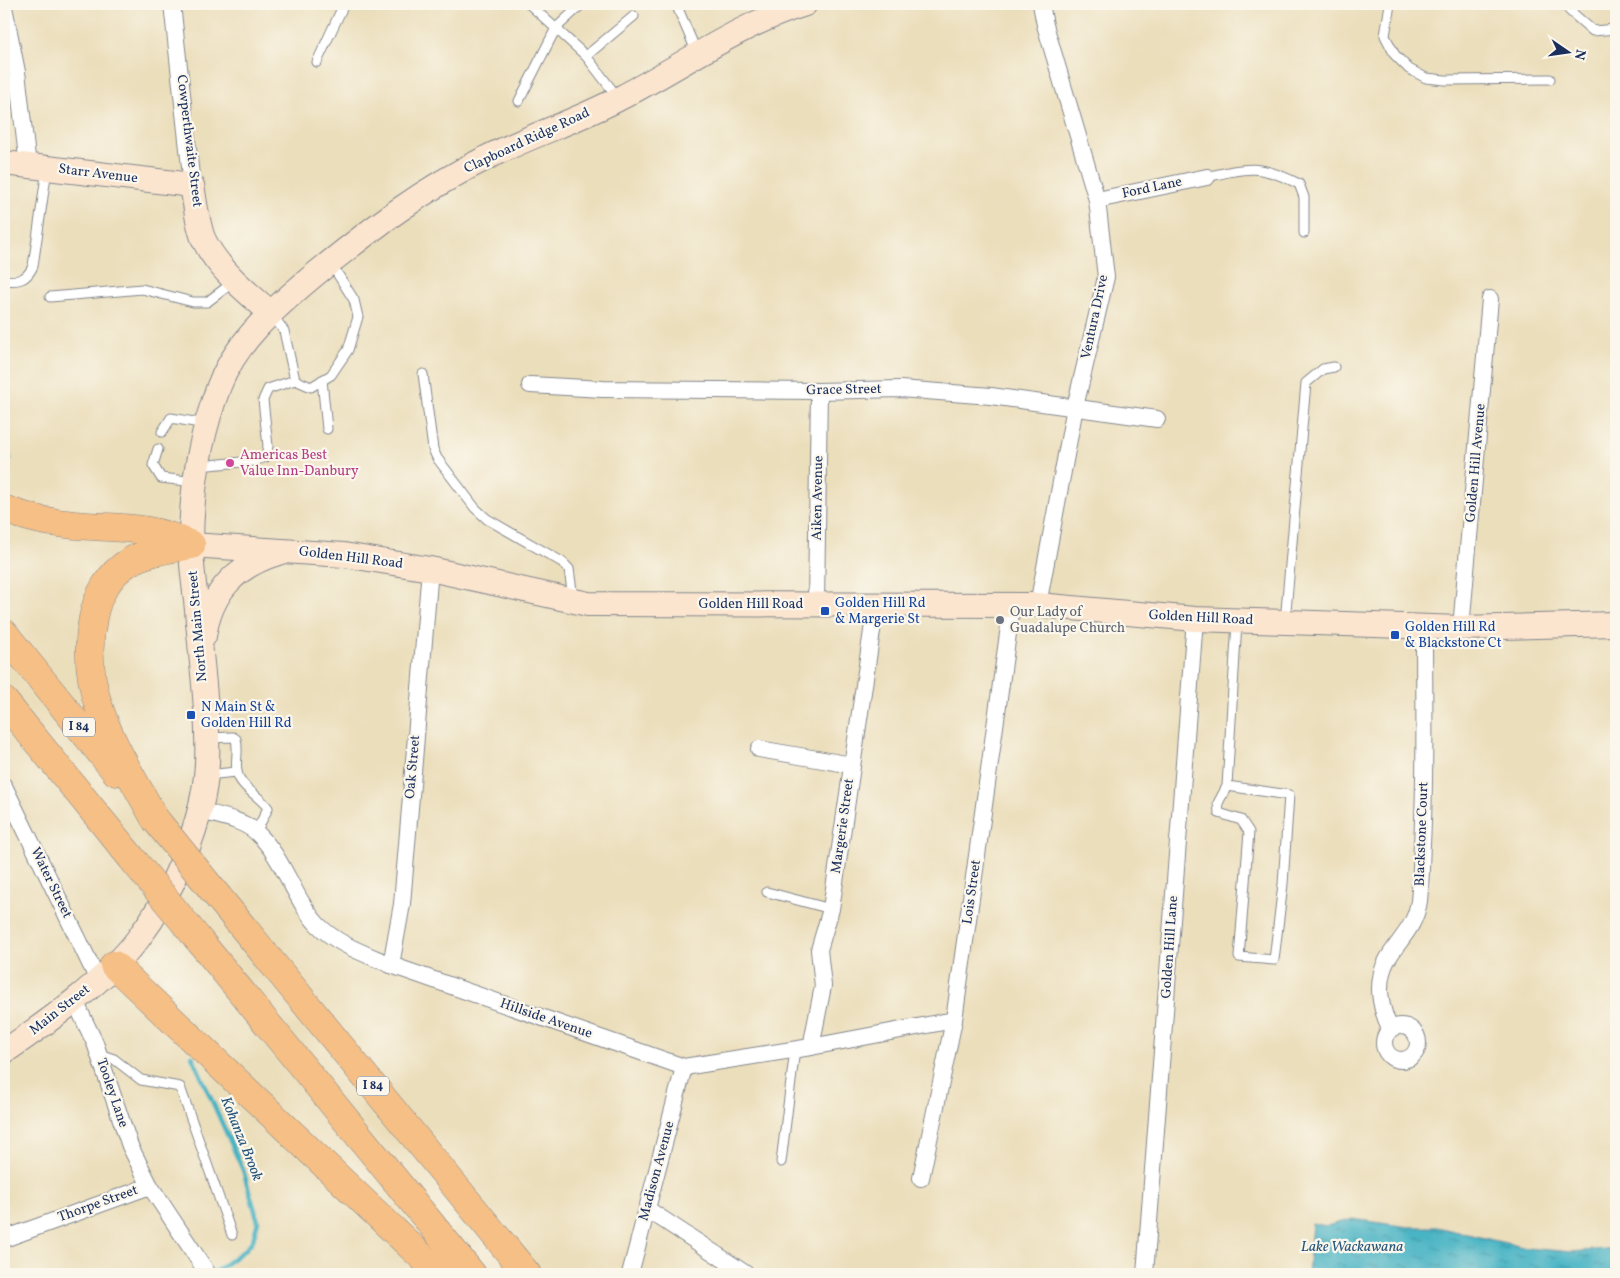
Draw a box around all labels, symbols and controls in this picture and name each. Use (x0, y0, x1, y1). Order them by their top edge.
north arrow (1542, 28, 1592, 78)
text: N (1569, 47, 1590, 62)
street label: Cowperthwaite Street (171, 74, 207, 208)
street label: Clapboard Ridge Road (461, 103, 593, 178)
street label: Starr Avenue (57, 160, 139, 188)
street label: Ford Lane (1120, 172, 1184, 204)
street label: Ventura Drive (1077, 273, 1113, 361)
street label: Grace Street (806, 380, 882, 400)
street label: Golden Hill Avenue (1461, 402, 1491, 523)
place label: Americas Best Value Inn-Danbury (240, 446, 359, 481)
street label: Aiken Avenue (808, 455, 828, 541)
marker: Americas Best Value Inn-Danbury (224, 457, 236, 469)
street label: Golden Hill Road (298, 542, 404, 574)
street label: North Main Street (184, 569, 212, 683)
place label: Golden Hill Rd & Margerie St (835, 594, 926, 629)
street label: Golden Hill Road (699, 595, 804, 614)
place label: Our Lady of Guadalupe Church (1010, 603, 1125, 638)
marker: Golden Hill Rd & Margerie St (819, 605, 831, 617)
street label: Golden Hill Road (1148, 606, 1254, 630)
marker: Our Lady of Guadalupe Church (994, 614, 1006, 626)
place label: Golden Hill Rd & Blackstone Ct (1405, 618, 1502, 653)
marker: Golden Hill Rd & Blackstone Ct (1389, 629, 1401, 641)
place label: N Main St & Golden Hill Rd (201, 698, 292, 733)
marker: N Main St & Golden Hill Rd (185, 709, 197, 721)
road number: I 84 (63, 718, 95, 736)
street label: Oak Street (401, 734, 425, 800)
street label: Margerie Street (827, 777, 859, 875)
street label: Blackstone Court (1411, 781, 1433, 887)
street label: Water Street (26, 844, 76, 922)
street label: Lois Street (958, 858, 986, 926)
street label: Golden Hill Lane (1157, 895, 1183, 999)
street label: Main Street (26, 980, 94, 1040)
street label: Hillside Avenue (497, 994, 595, 1044)
street label: Tooley Lane (91, 1056, 133, 1131)
road number: I 84 (357, 1076, 389, 1096)
water label: Kohanza Brook (215, 1094, 267, 1184)
street label: Madison Avenue (635, 1119, 680, 1223)
street label: Thorpe Street (55, 1181, 141, 1227)
water label: Lake Wackawana (1301, 1237, 1403, 1258)

